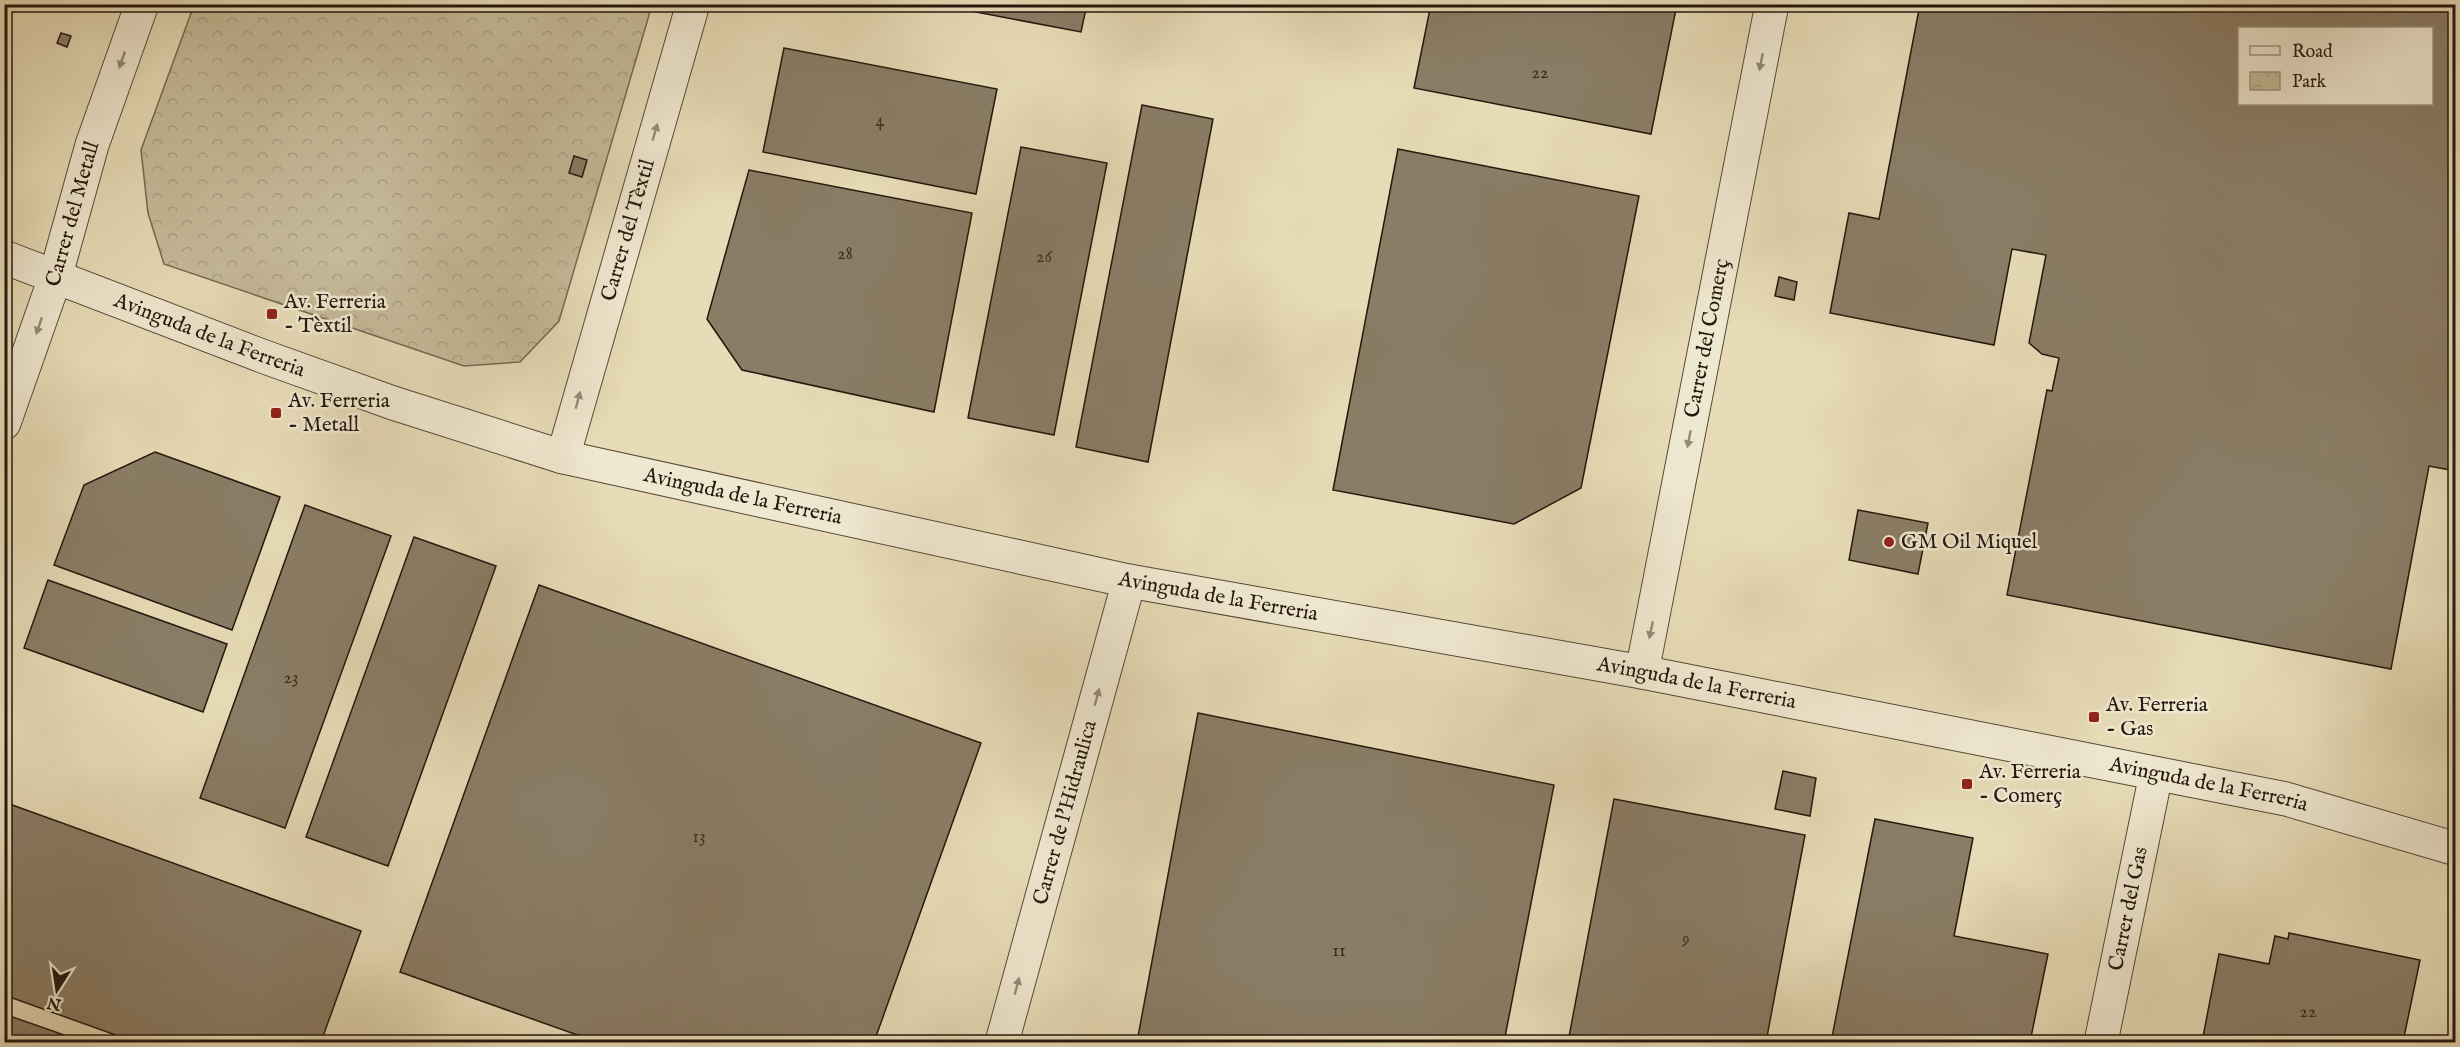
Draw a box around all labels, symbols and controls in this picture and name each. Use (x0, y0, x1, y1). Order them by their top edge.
legend (2238, 27, 2433, 105)
text: Road (2292, 41, 2333, 64)
one-way arrow (117, 51, 127, 69)
one-way arrow (1756, 53, 1765, 72)
house number: 22 (1532, 62, 1548, 85)
text: Park (2292, 71, 2327, 94)
house number: 4 (876, 110, 885, 133)
one-way arrow (651, 123, 660, 141)
street label: Carrer del Metall (39, 137, 106, 291)
street label: Carrer del Tèxtil (595, 156, 661, 304)
house number: 28 (837, 243, 853, 266)
house number: 26 (1036, 246, 1052, 269)
street label: Carrer del Comerç (1678, 256, 1736, 420)
street label: Avinguda de la Ferreria (109, 287, 310, 384)
place label: Av. Ferreria - Tèxtil (283, 289, 387, 340)
marker: Av. Ferreria - Tèxtil (265, 307, 279, 321)
one-way arrow (33, 317, 43, 335)
place label: Av. Ferreria - Metall (287, 388, 391, 439)
one-way arrow (574, 391, 584, 409)
marker: Av. Ferreria - Metall (269, 406, 283, 420)
one-way arrow (1684, 430, 1693, 449)
street label: Avinguda de la Ferreria (640, 461, 845, 531)
place label: GM Oil Miquel (1901, 529, 2038, 556)
marker: GM Oil Miquel (1882, 535, 1896, 549)
street label: Avinguda de la Ferreria (1115, 565, 1321, 628)
one-way arrow (1646, 621, 1655, 640)
street label: Avinguda de la Ferreria (1594, 651, 1799, 716)
house number: 23 (283, 667, 299, 690)
one-way arrow (1093, 688, 1102, 706)
place label: Av. Ferreria - Gas (2105, 692, 2209, 743)
marker: Av. Ferreria - Gas (2087, 710, 2101, 724)
street label: Carrer de l'Hidraulica (1027, 716, 1104, 908)
street label: Avinguda de la Ferreria (2106, 751, 2312, 819)
place label: Av. Ferreria - Comerç (1978, 759, 2082, 810)
marker: Av. Ferreria - Comerç (1960, 777, 1974, 791)
house number: 13 (692, 826, 706, 849)
street label: Carrer del Gas (2102, 844, 2154, 973)
house number: 9 (1681, 928, 1690, 951)
house number: 11 (1332, 940, 1346, 963)
north arrow (27, 960, 87, 1020)
one-way arrow (1013, 977, 1022, 995)
text: N (45, 991, 64, 1014)
house number: 22 (2300, 1001, 2316, 1024)

